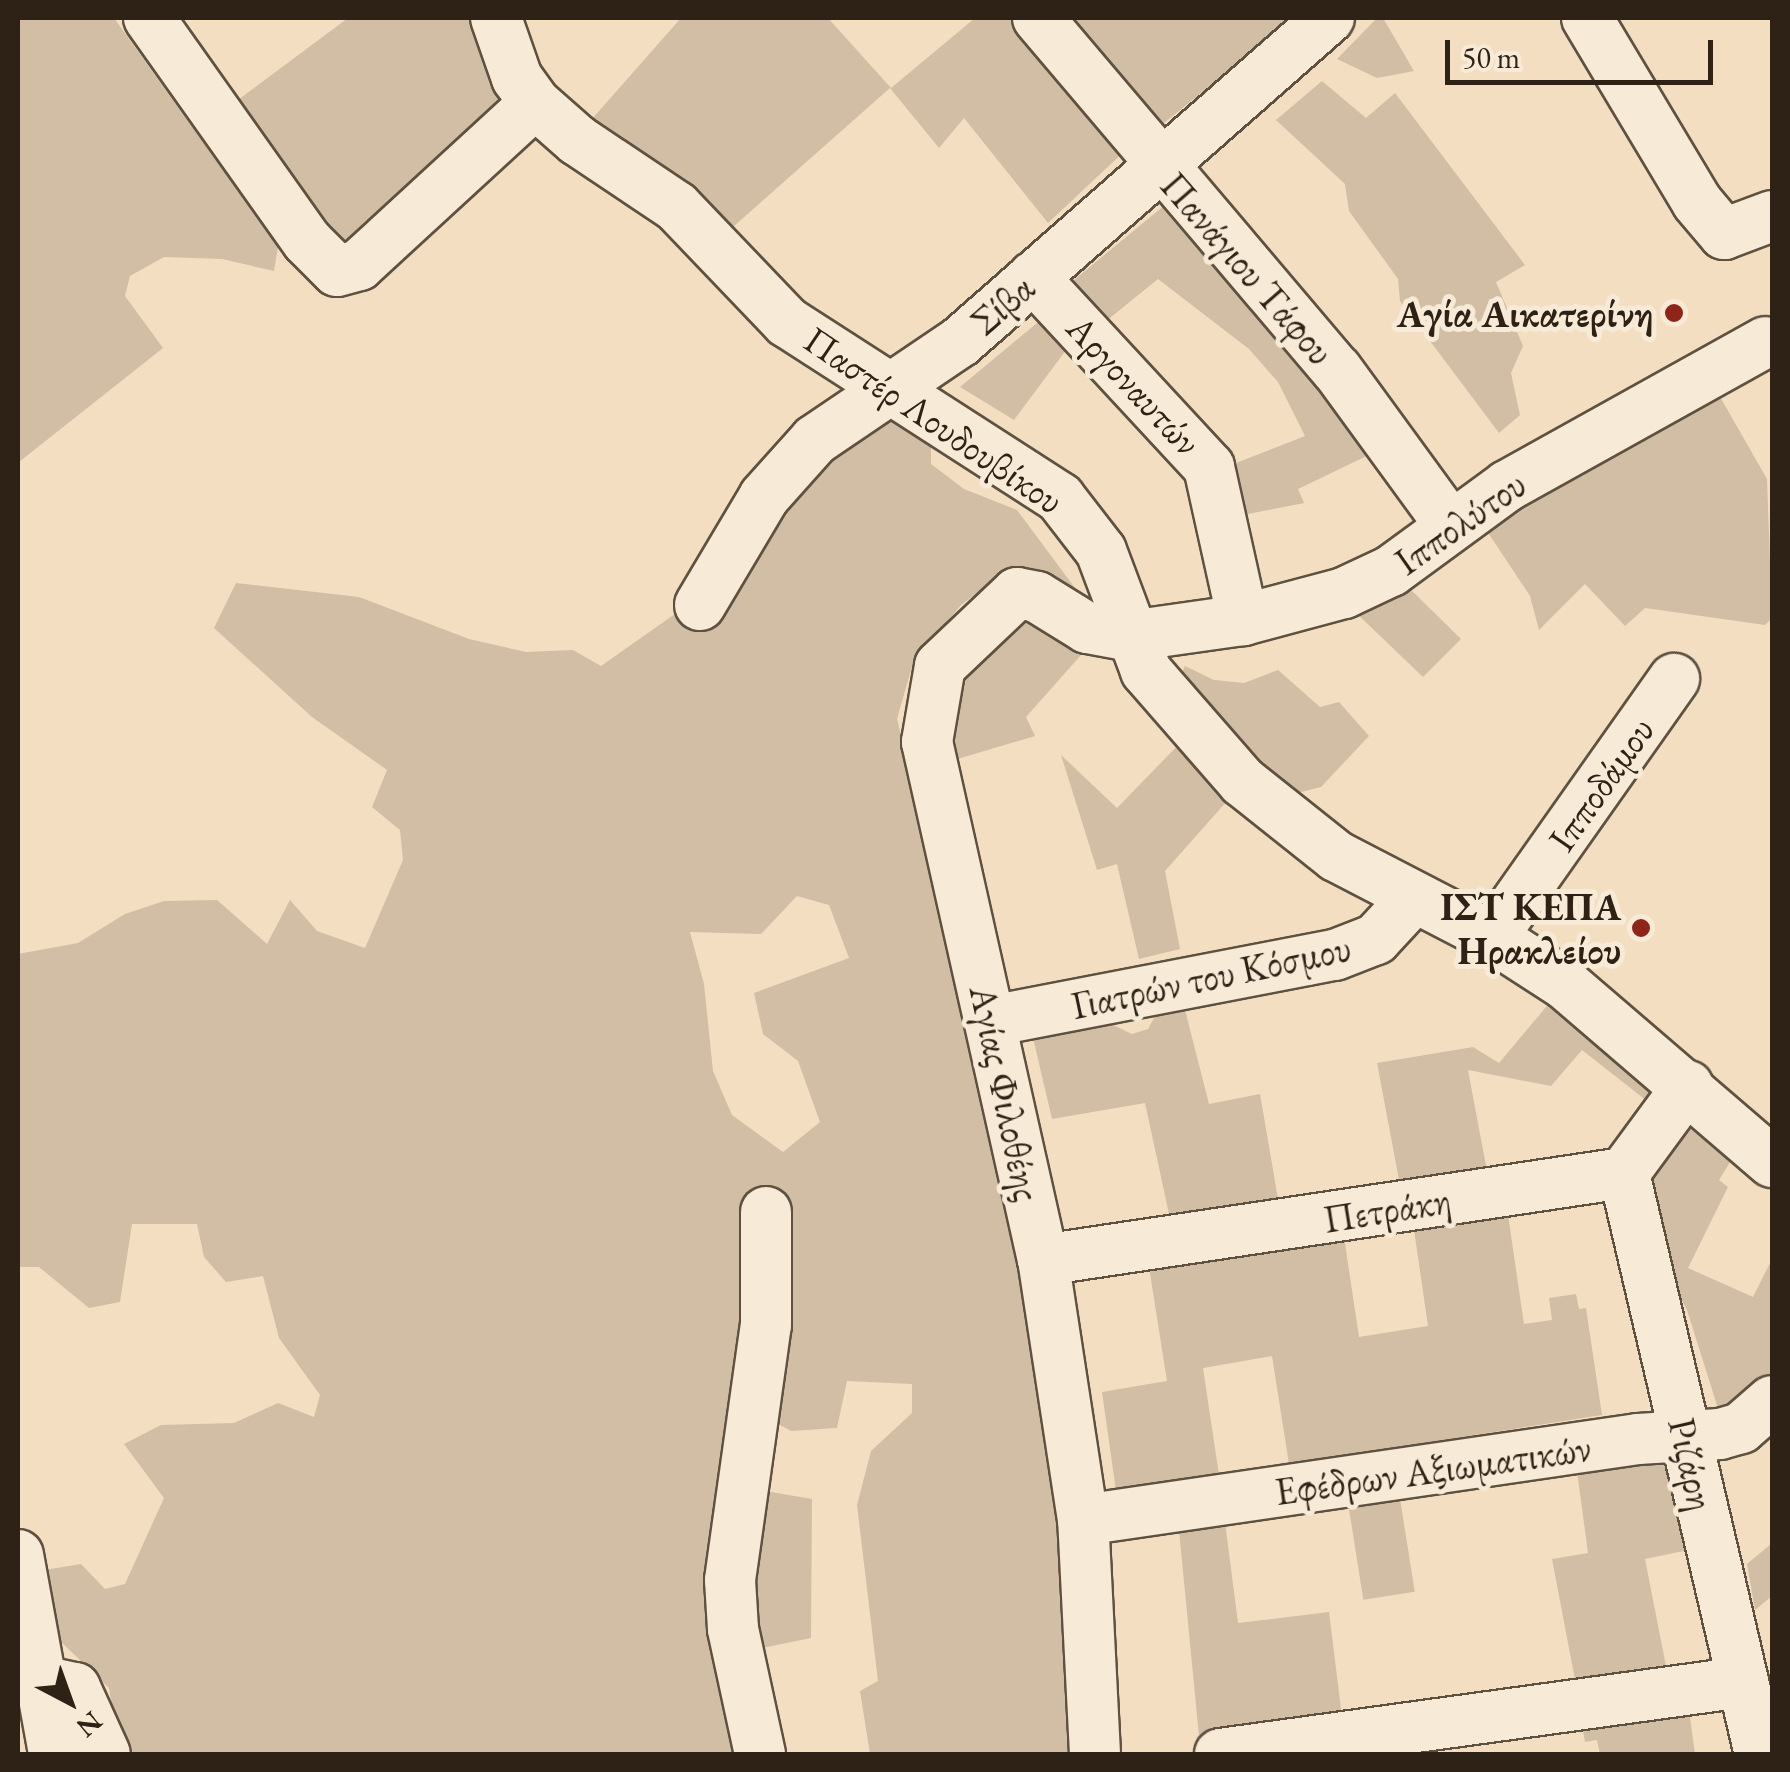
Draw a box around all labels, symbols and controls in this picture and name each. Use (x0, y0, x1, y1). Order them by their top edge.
scale bar (1450, 20, 1718, 82)
text: 50 m (1462, 38, 1520, 77)
street label: Πανάγιου Τάφου (1152, 162, 1344, 374)
street label: Σίβα (961, 264, 1043, 344)
place label: Αγία Αικατερίνη (1397, 290, 1654, 336)
marker: Αγία Αικατερίνη (1663, 302, 1685, 324)
street label: Αργοναυτών (1058, 305, 1210, 465)
street label: Παστέρ Λουδουβίκου (796, 317, 1072, 523)
street label: Ιππολύτου (1386, 461, 1534, 583)
street label: Ιπποδάμου (1538, 708, 1664, 860)
place label: ΙΣΤ ΚΕΠΑ Ηρακλείου (1440, 883, 1621, 972)
marker: ΙΣΤ ΚΕΠΑ Ηρακλείου (1630, 917, 1652, 939)
street label: Γιατρών του Κόσμου (1067, 924, 1355, 1028)
street label: Αγίας Φιλοθέης (961, 981, 1051, 1205)
street label: Πετράκη (1320, 1176, 1454, 1242)
street label: Ριζάρη (1659, 1413, 1725, 1515)
street label: Εφέδρων Αξιωματικών (1272, 1424, 1594, 1514)
north arrow (20, 1652, 120, 1752)
text: N (69, 1704, 110, 1746)

